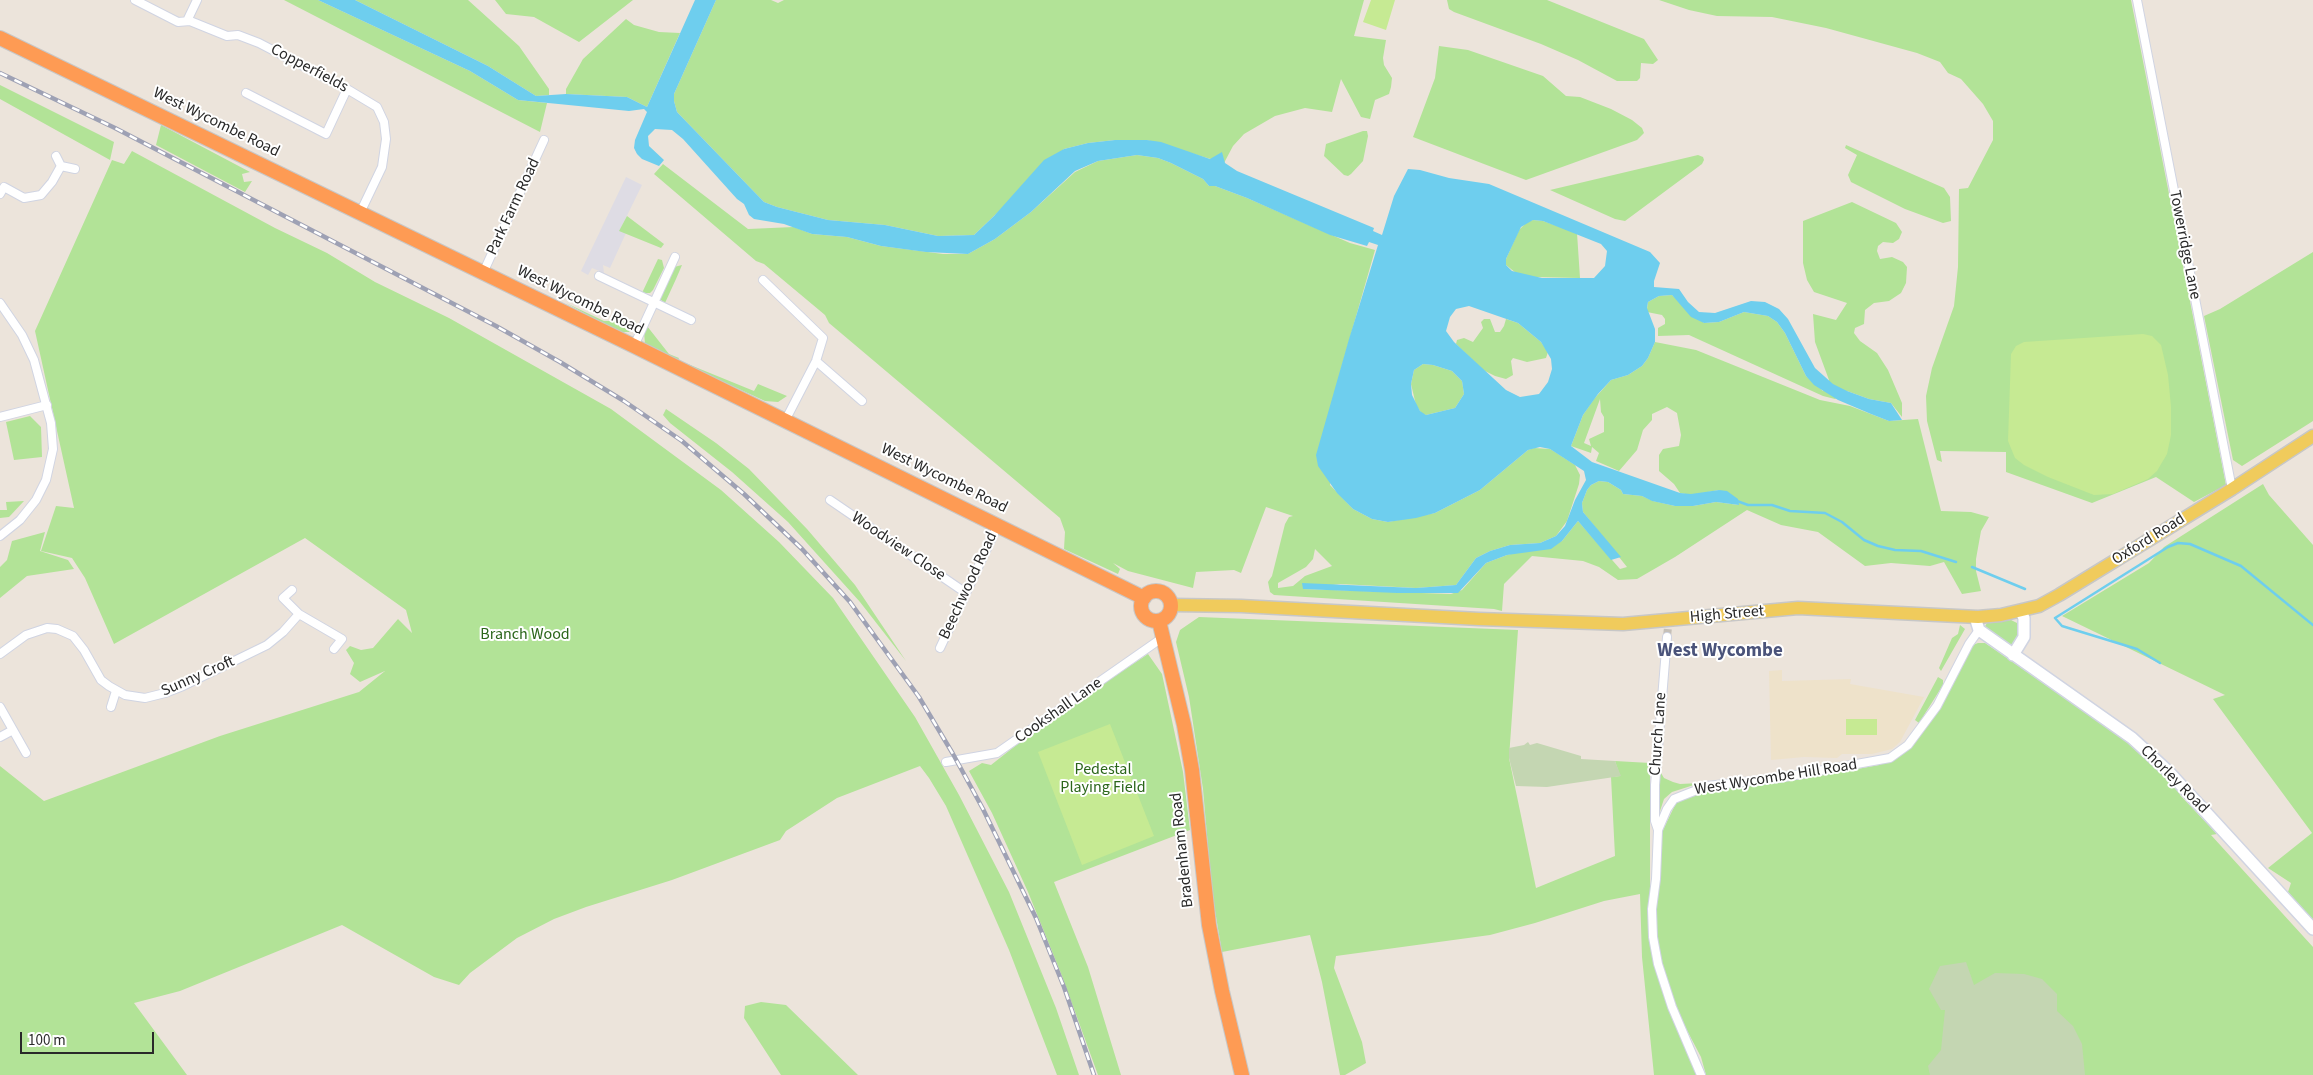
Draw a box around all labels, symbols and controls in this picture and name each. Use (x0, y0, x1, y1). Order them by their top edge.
street label: Copperfields (267, 41, 351, 97)
street label: West Wycombe Road (149, 84, 283, 162)
street label: Park Farm Road (483, 155, 545, 259)
street label: Towerridge Lane (2164, 189, 2204, 301)
street label: West Wycombe Road (513, 262, 647, 340)
street label: West Wycombe Road (877, 440, 1011, 518)
street label: Woodview Close (847, 508, 949, 586)
street label: Oxford Road (2109, 510, 2189, 570)
street label: Beechwood Road (936, 529, 1002, 643)
street label: High Street (1689, 602, 1765, 628)
park label: Branch Wood (480, 625, 570, 645)
district label: West Wycombe (1657, 641, 1783, 663)
street label: Sunny Croft (158, 652, 238, 702)
street label: Cookshall Lane (1012, 674, 1106, 748)
street label: Church Lane (1647, 692, 1671, 776)
street label: Chorley Road (2136, 742, 2212, 818)
street label: West Wycombe Hill Road (1693, 756, 1859, 800)
park label: Pedestal Playing Field (1060, 760, 1146, 798)
street label: Bradenham Road (1167, 791, 1199, 909)
scale bar (22, 1022, 156, 1054)
text: 100 m (28, 1030, 66, 1051)

